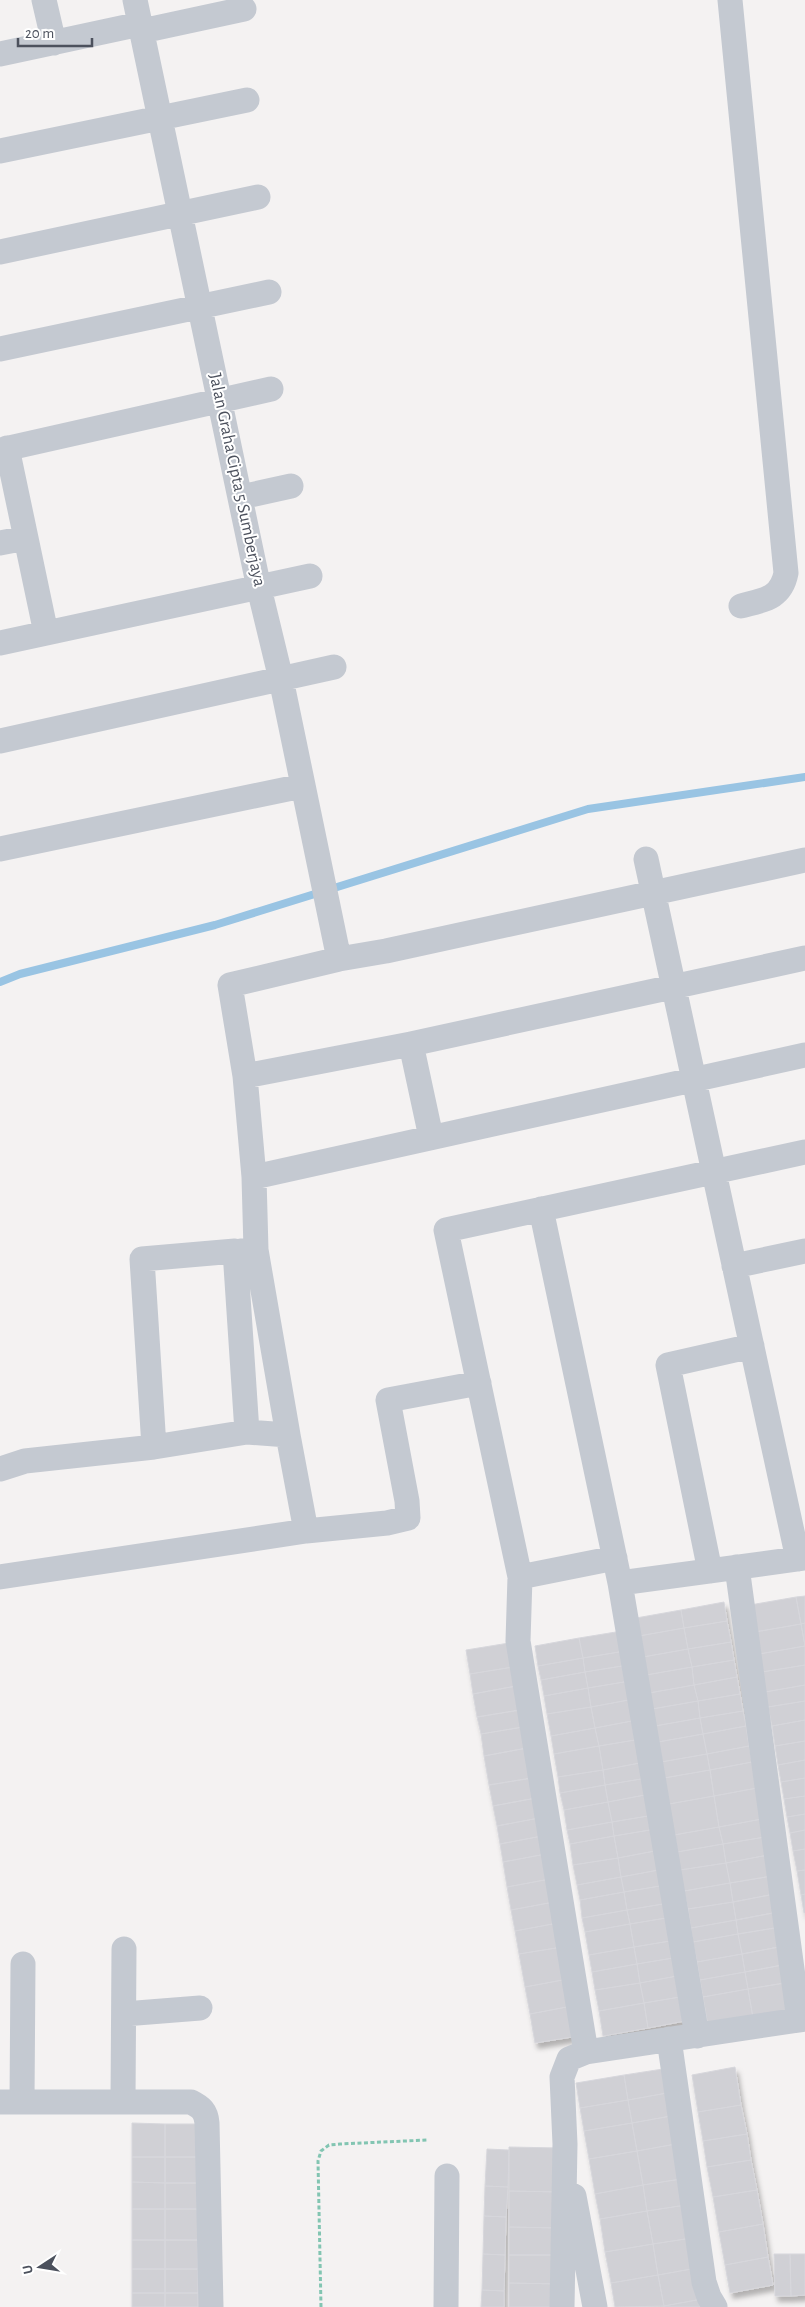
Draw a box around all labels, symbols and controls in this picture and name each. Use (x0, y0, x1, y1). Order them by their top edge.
scale bar (18, 15, 91, 47)
text: 20 m (25, 26, 54, 41)
street label: Jalan Graha Cipta 5 Sumberjaya (206, 372, 268, 588)
north arrow (15, 2242, 65, 2292)
text: U (20, 2264, 36, 2275)

